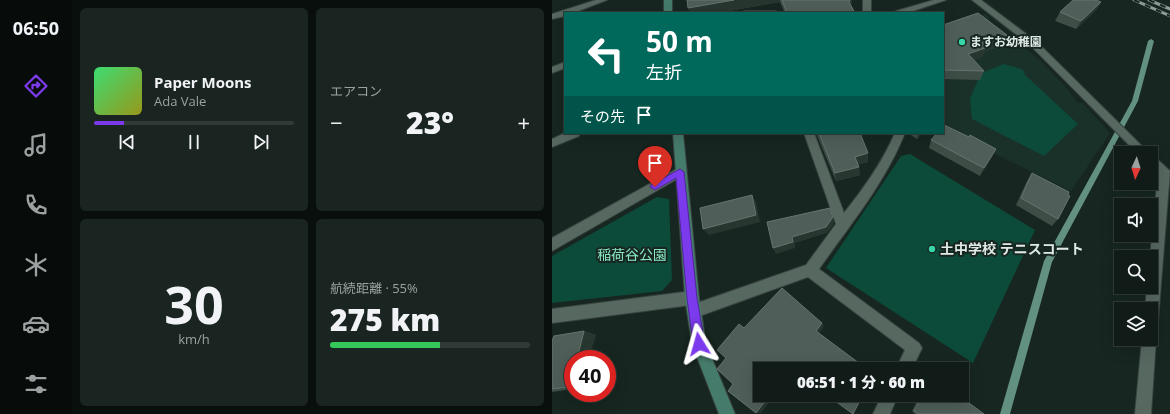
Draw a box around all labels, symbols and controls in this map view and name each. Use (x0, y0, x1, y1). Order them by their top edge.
text: 06:50 (13, 16, 59, 40)
text: 50 m (646, 22, 713, 60)
icon: left (580, 28, 632, 80)
place label: ますお幼稚園 (970, 33, 1042, 50)
marker: ますお幼稚園 (957, 37, 967, 47)
text: 左折 (646, 60, 682, 84)
icon: directions (22, 72, 50, 100)
text: Paper Moons (154, 72, 252, 92)
text: エアコン (330, 82, 382, 100)
text: Ada Vale (154, 92, 206, 110)
text: 23° (406, 102, 454, 143)
icon: arrive (633, 104, 655, 126)
text: その先 (580, 106, 625, 126)
text: − (330, 107, 343, 137)
text: + (517, 107, 530, 137)
icon: music (22, 131, 50, 159)
icon: previous (116, 131, 138, 153)
icon: pause (183, 131, 205, 153)
icon: next (250, 131, 272, 153)
pin (638, 146, 672, 187)
north arrow (1114, 146, 1158, 190)
map controls (1114, 146, 1158, 346)
icon: arrive (644, 152, 666, 174)
icon: phone (22, 191, 50, 219)
button: sound (1114, 198, 1158, 242)
place label: 土中学校 テニスコート (940, 239, 1084, 258)
marker: 土中学校 テニスコート (927, 244, 937, 254)
park label: 稲荷谷公園 (597, 245, 667, 264)
button: search (1114, 250, 1158, 294)
icon: climate (22, 251, 50, 279)
text: 30 (164, 268, 224, 339)
text: 航続距離 · 55% (330, 279, 418, 297)
text: 275 km (330, 299, 440, 340)
button: layers (1114, 302, 1158, 346)
icon: car (22, 310, 50, 338)
position arrow (678, 323, 720, 365)
text: km/h (178, 330, 210, 348)
speed limit sign: 40 (564, 350, 616, 402)
icon: filters (22, 370, 50, 398)
text: 06:51 · 1 分 · 60 m (797, 372, 925, 392)

